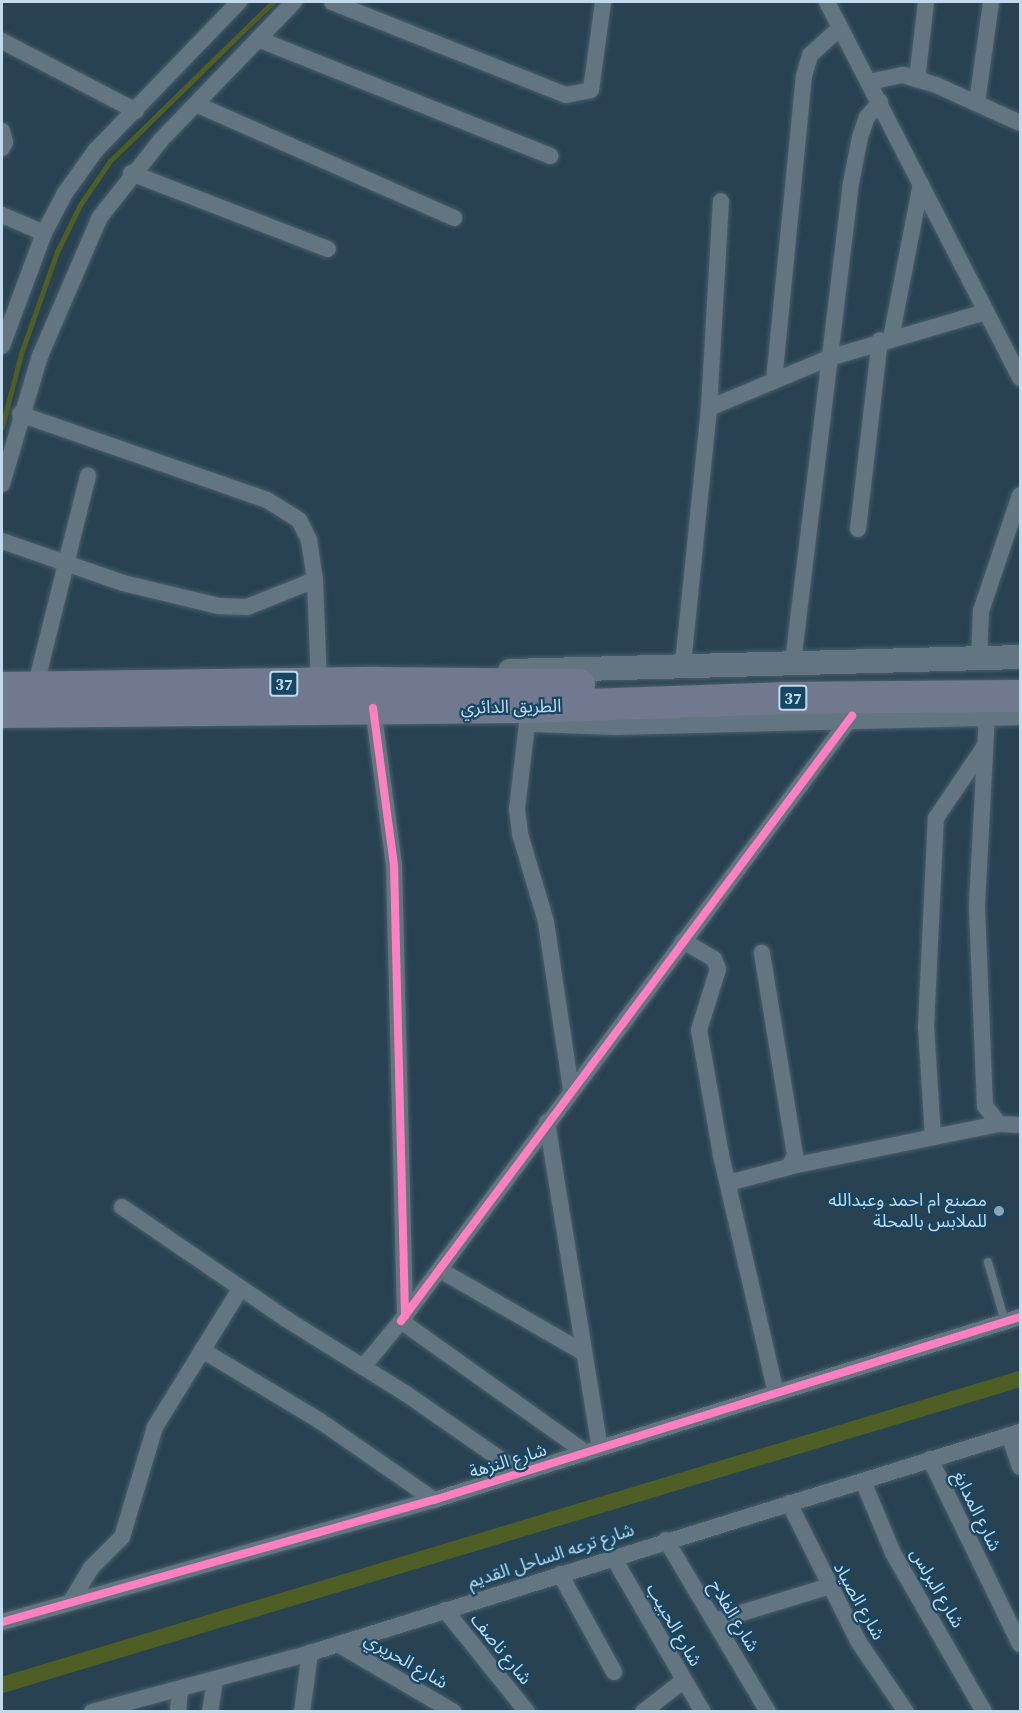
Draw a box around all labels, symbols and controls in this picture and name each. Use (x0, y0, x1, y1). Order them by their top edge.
road number: 37 (269, 671, 299, 697)
road number: 37 (778, 685, 808, 711)
street label: الطريق الدائري (460, 695, 562, 719)
place label: مصنع ام احمد وعبدالله للملابس بالمحلة (828, 1190, 987, 1232)
marker: مصنع ام احمد وعبدالله للملابس بالمحلة (992, 1204, 1006, 1218)
street label: شارع النزهة (467, 1439, 549, 1483)
street label: شارع المدابغ (948, 1467, 1006, 1555)
street label: شارع ترعه الساحل القديم (465, 1519, 637, 1593)
street label: شارع البرلس (905, 1544, 969, 1632)
street label: شارع الصياد (829, 1558, 889, 1644)
street label: شارع الفلاح (704, 1576, 764, 1656)
street label: شارع الحبيب (642, 1580, 706, 1670)
street label: شارع ناصف (466, 1609, 536, 1689)
street label: شارع الحريري (361, 1629, 451, 1693)

